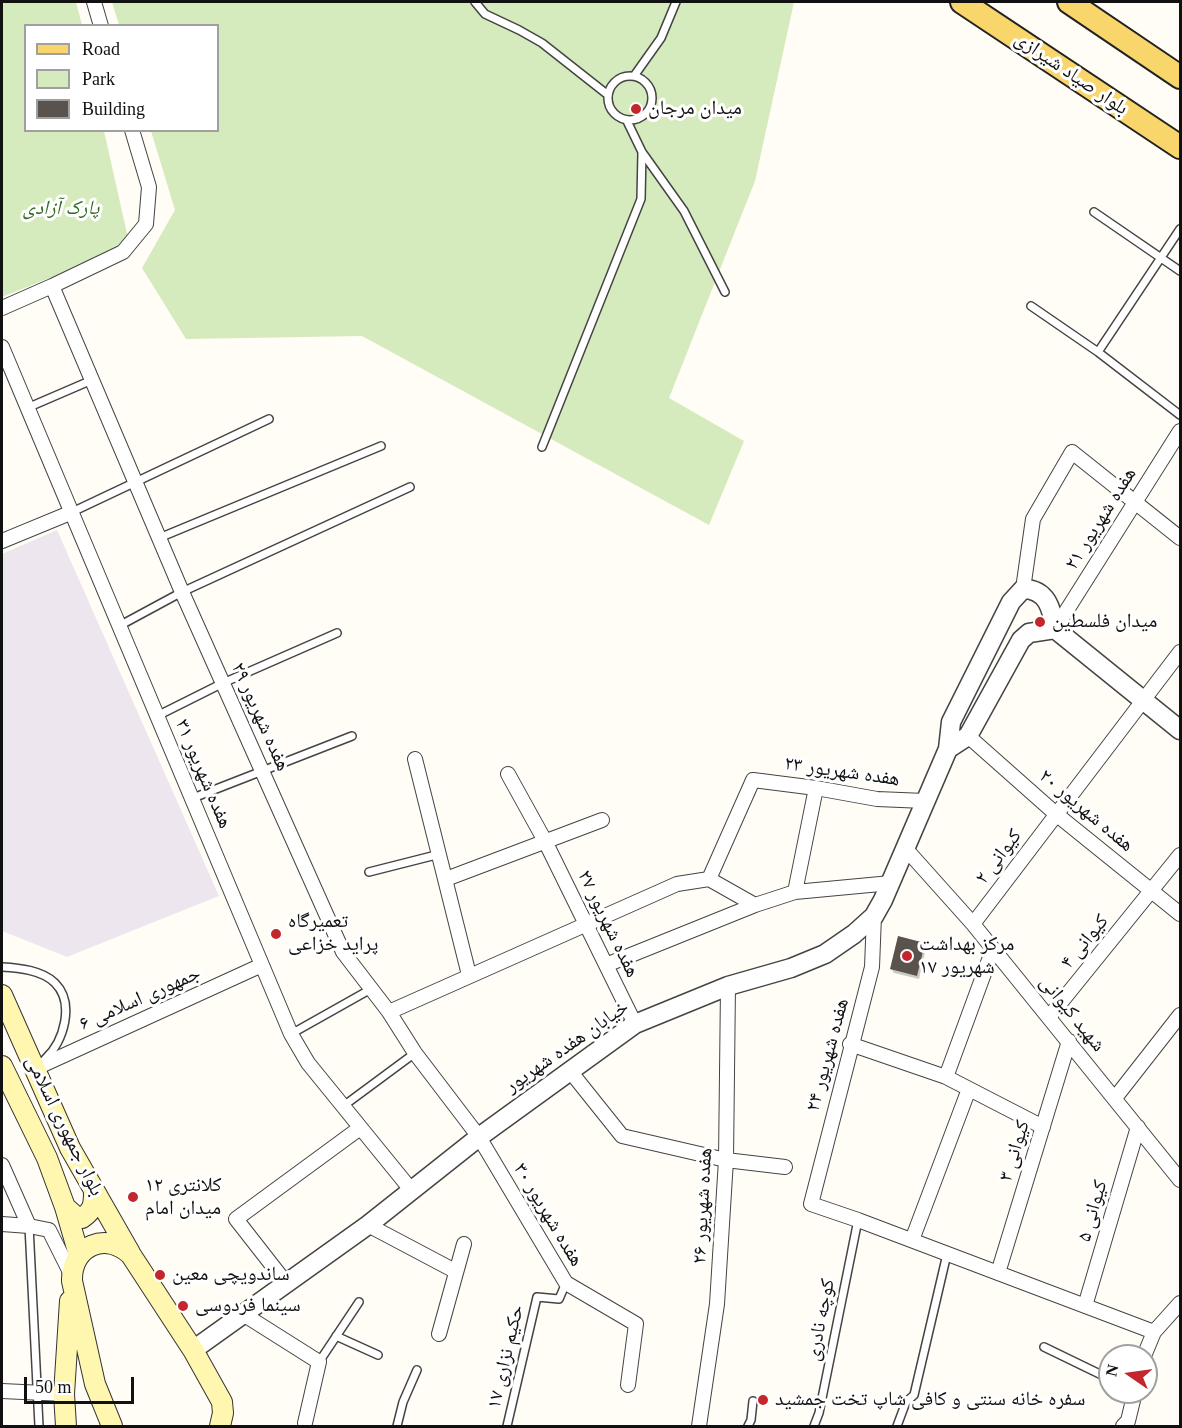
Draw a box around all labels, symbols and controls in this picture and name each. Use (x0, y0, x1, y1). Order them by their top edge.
legend (24, 24, 219, 132)
street label: بلوار صیاد شیرازی (1010, 27, 1132, 121)
text: Road (82, 39, 120, 59)
text: Park (82, 69, 115, 89)
place label: میدان مرجان (648, 97, 742, 121)
text: Building (82, 99, 145, 119)
marker: میدان مرجان (629, 102, 643, 116)
park label: پارک آزادی (23, 197, 99, 221)
street label: هفده شهریور ۲۱ (1060, 463, 1142, 575)
place label: میدان فلسطین (1052, 610, 1157, 634)
marker: میدان فلسطین (1033, 615, 1047, 629)
street label: هفده شهریور ۲۹ (225, 659, 295, 775)
street label: هفده شهریور ۳۱ (169, 716, 237, 832)
street label: هفده شهریور ۲۳ (783, 752, 901, 792)
street label: هفده شهریور ۲۰ (1034, 764, 1138, 858)
street label: کیوانی ۲ (971, 825, 1027, 889)
street label: هفده شهریور ۲۷ (572, 866, 644, 982)
place label: تعمیرگاه پراید خزاعی (288, 910, 378, 957)
street label: کیوانی ۴ (1056, 910, 1114, 974)
marker: تعمیرگاه پراید خزاعی (269, 927, 283, 941)
place label: مرکز بهداشت ۱۷ شهریور (919, 933, 1014, 980)
marker: مرکز بهداشت ۱۷ شهریور (900, 949, 914, 963)
street label: جمهوری اسلامی ۶ (76, 962, 204, 1036)
street label: شهید کیوانی (1034, 971, 1110, 1057)
street label: خیابان هفده شهریور (500, 995, 634, 1099)
street label: هفده شهریور ۲۴ (801, 996, 855, 1114)
street label: بلوار جمهوری اسلامی (20, 1052, 108, 1200)
street label: کیوانی ۳ (994, 1117, 1036, 1185)
street label: هفده شهریور ۲۶ (688, 1147, 718, 1265)
street label: هفده شهریور ۳۰ (508, 1159, 588, 1271)
place label: کلانتری ۱۲ میدان امام (145, 1174, 222, 1221)
street label: کیوانی ۵ (1073, 1177, 1113, 1245)
marker: کلانتری ۱۲ میدان امام (126, 1190, 140, 1204)
place label: ساندویچی معین (172, 1263, 290, 1287)
marker: ساندویچی معین (153, 1268, 167, 1282)
street label: کوچه نادری (801, 1277, 841, 1363)
place label: سینما فردوسی (195, 1294, 301, 1318)
marker: سینما فردوسی (176, 1299, 190, 1313)
street label: حکیم نزاری ۱۷ (482, 1303, 530, 1411)
north arrow (1098, 1344, 1158, 1404)
text: N (1102, 1363, 1122, 1378)
scale bar (27, 1365, 136, 1403)
text: 50 m (35, 1377, 72, 1397)
place label: سفره خانه سنتی و کافی شاپ تخت جمشید (775, 1388, 1085, 1412)
marker: سفره خانه سنتی و کافی شاپ تخت جمشید (756, 1393, 770, 1407)

